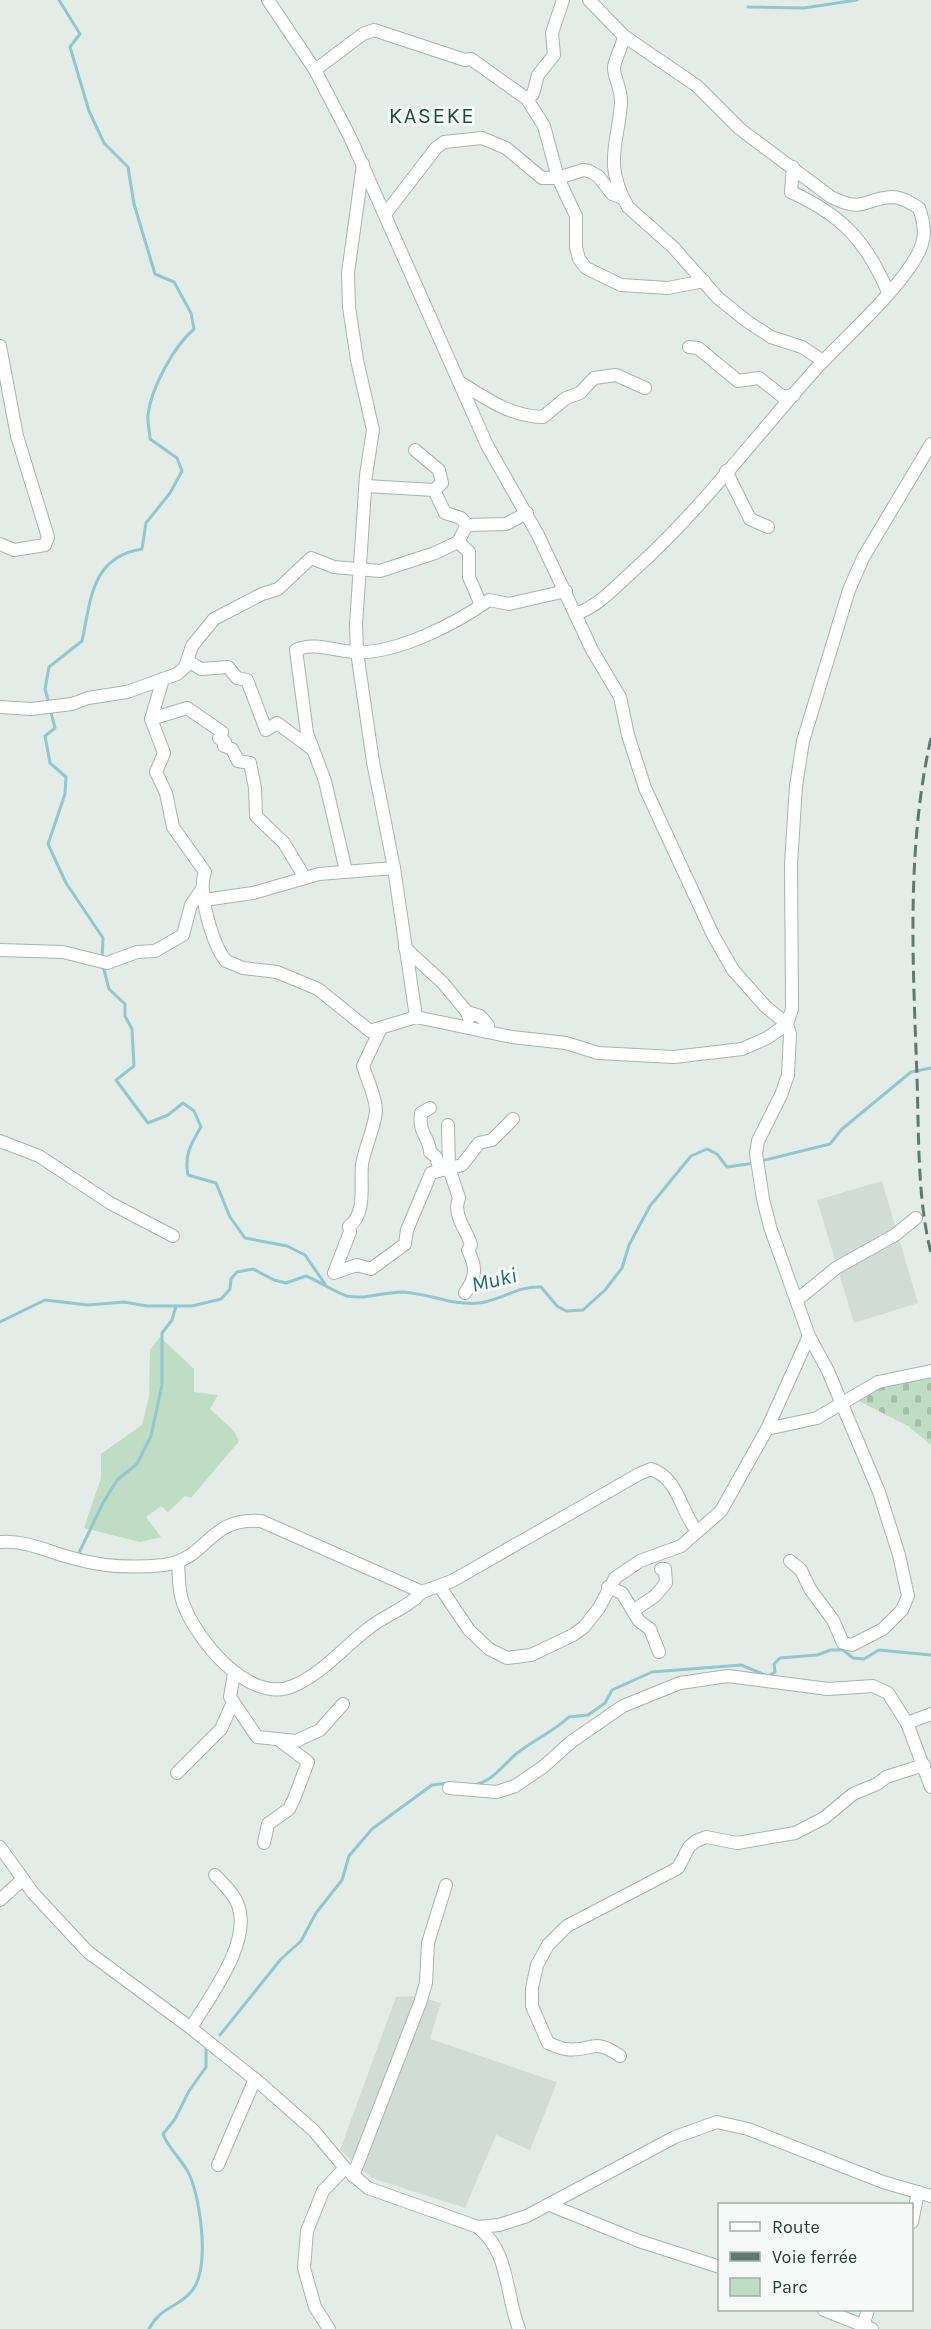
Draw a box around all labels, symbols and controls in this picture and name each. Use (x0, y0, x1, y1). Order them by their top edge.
district label: KASEKE (389, 103, 475, 129)
water label: Muki (469, 1262, 519, 1298)
legend (718, 2203, 913, 2311)
text: Route (772, 2216, 820, 2238)
text: Voie ferrée (772, 2246, 857, 2268)
text: Parc (772, 2276, 808, 2298)

